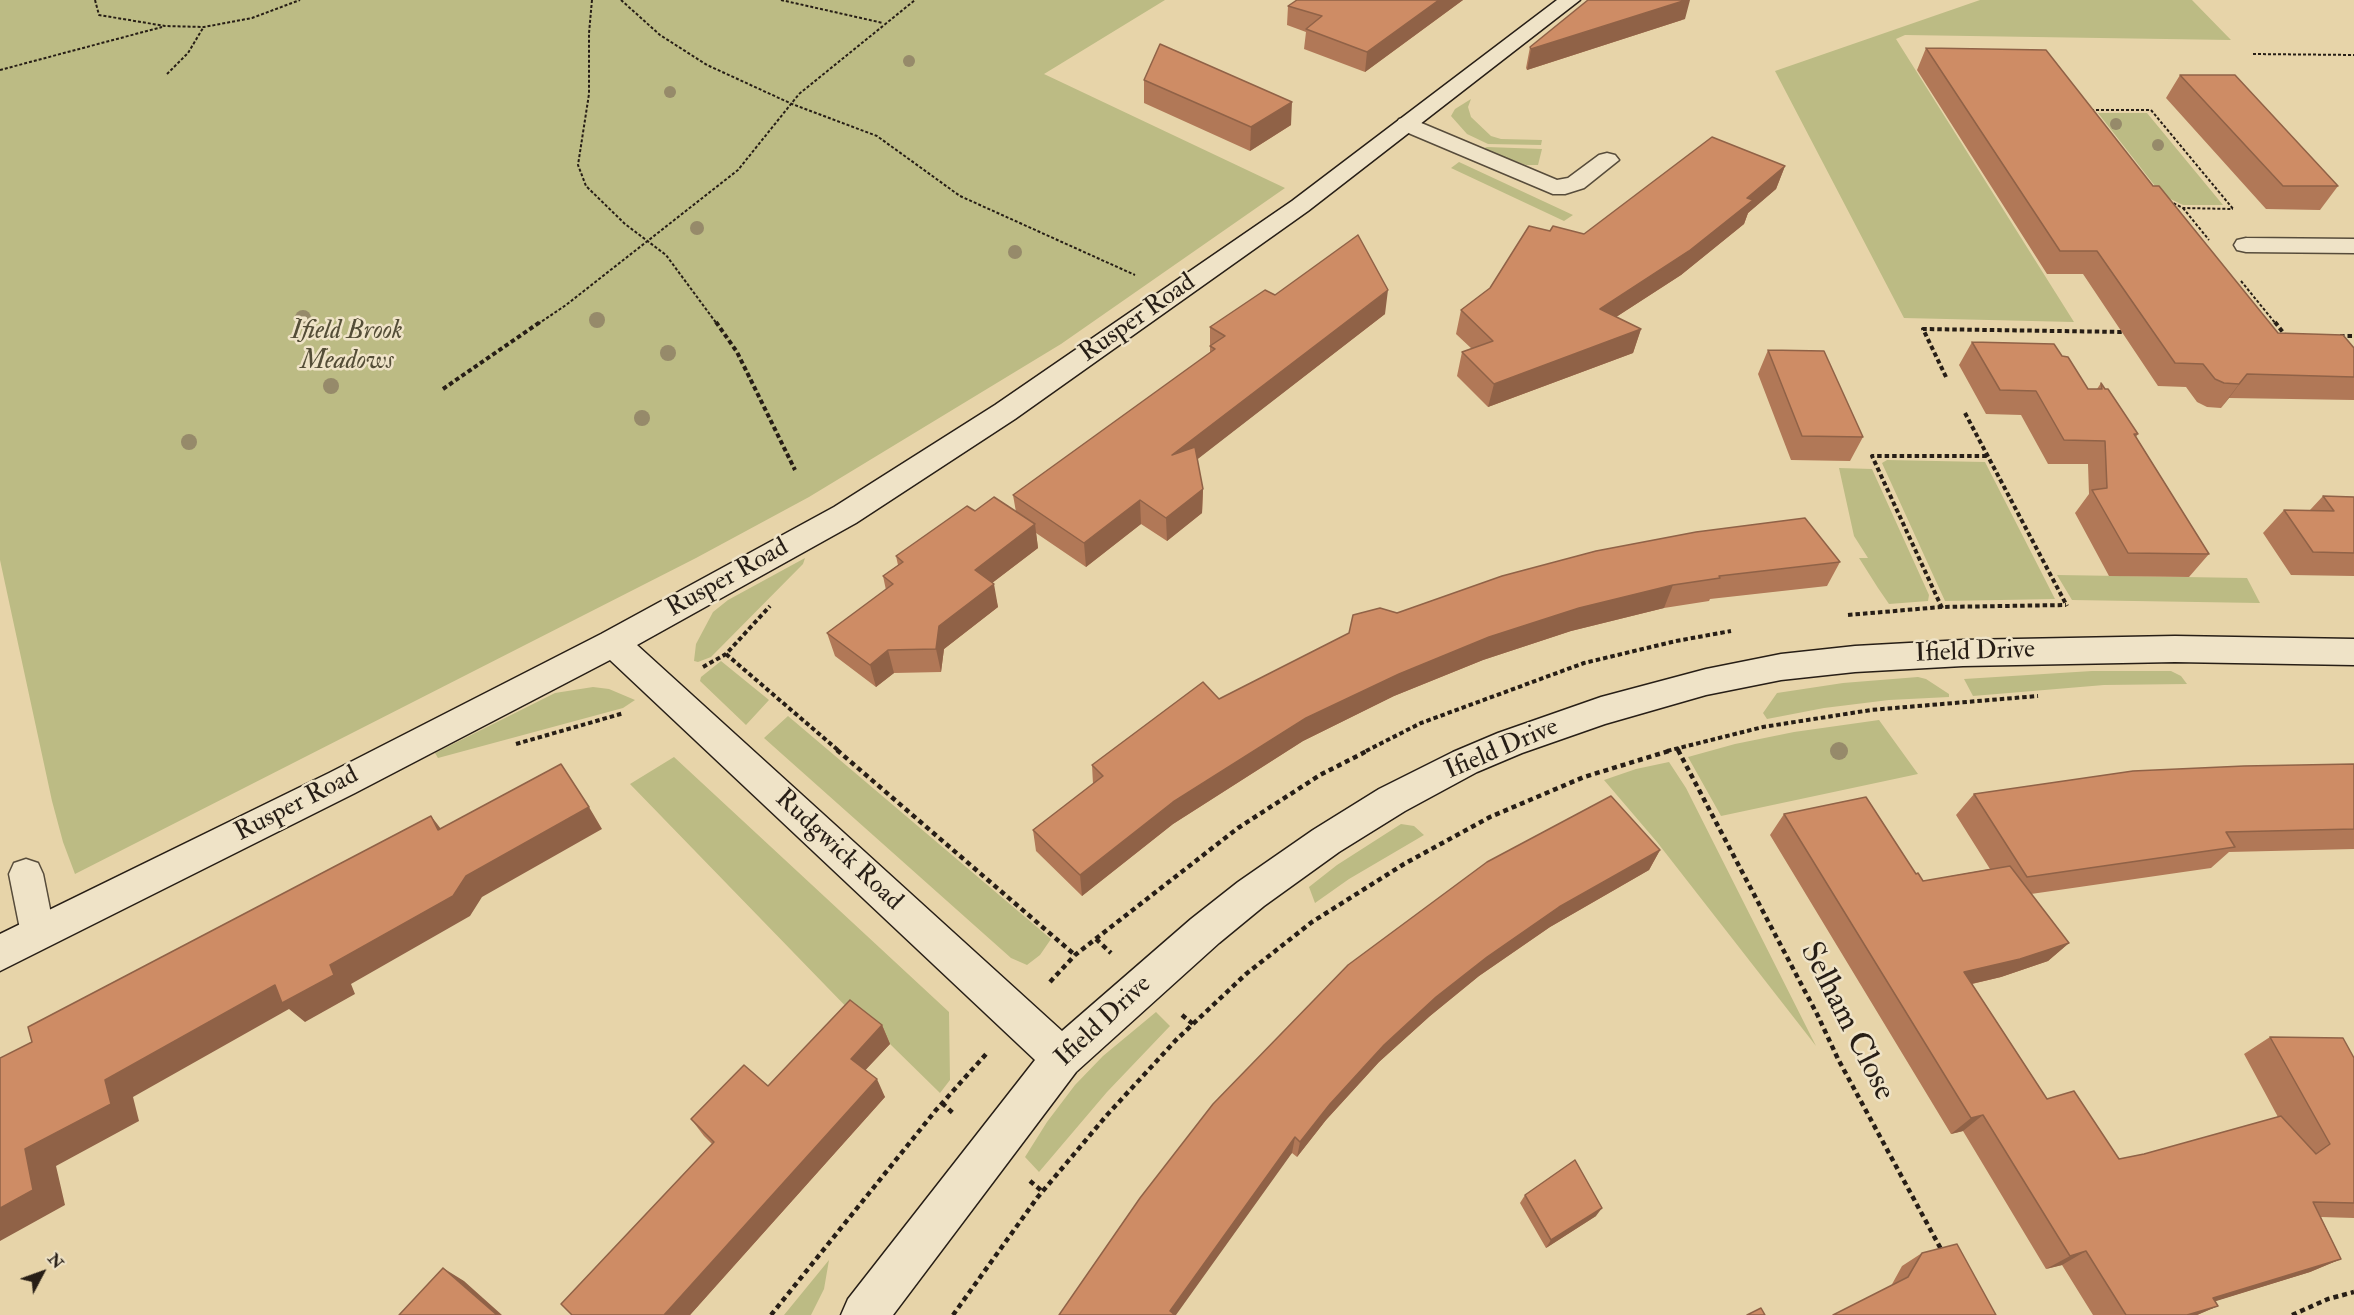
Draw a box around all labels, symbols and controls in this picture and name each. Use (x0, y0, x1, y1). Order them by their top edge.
street label: Rusper Road (1074, 268, 1202, 370)
park label: Ifield Brook Meadows (291, 316, 403, 378)
street label: Rusper Road (662, 533, 794, 625)
street label: Ifield Drive (1914, 635, 2036, 671)
street label: Ifield Drive (1441, 712, 1563, 788)
street label: Rusper Road (230, 761, 364, 849)
street label: Rudgwick Road (768, 784, 908, 918)
street label: Selham Close (1790, 937, 1902, 1107)
street label: Ifield Drive (1049, 970, 1159, 1074)
north arrow (12, 1243, 72, 1303)
text: N (43, 1249, 68, 1273)

